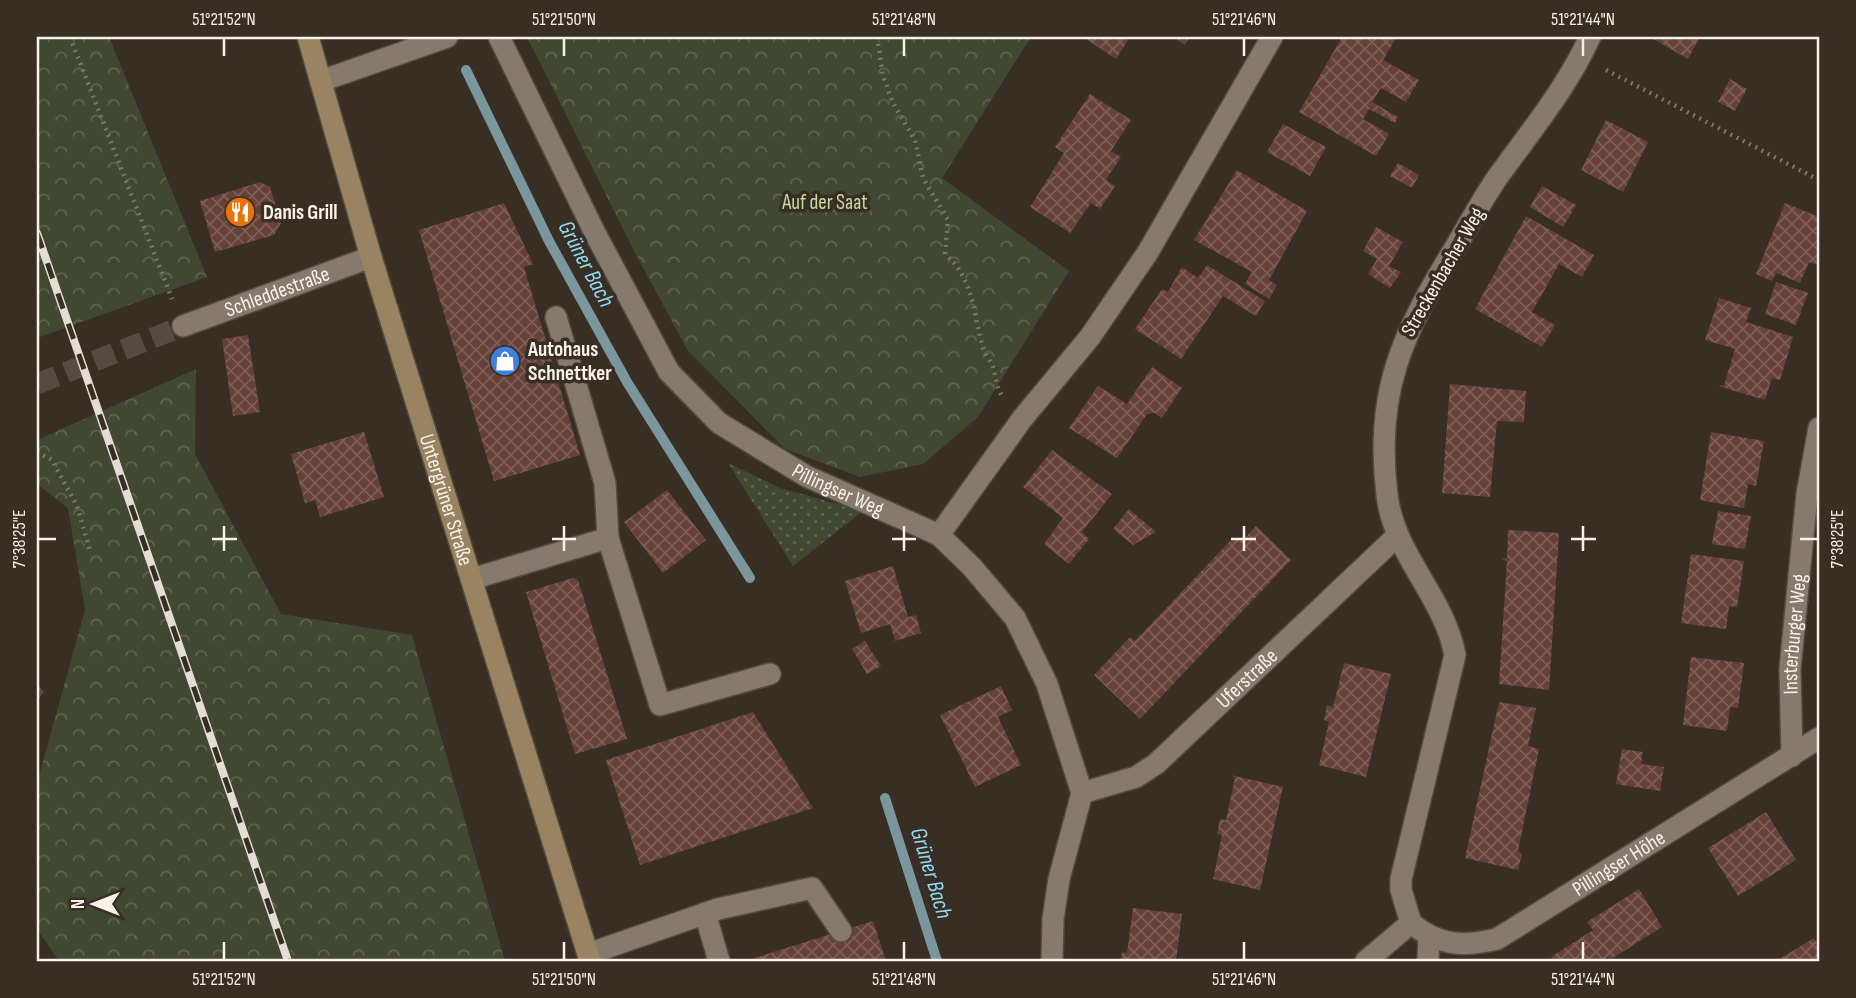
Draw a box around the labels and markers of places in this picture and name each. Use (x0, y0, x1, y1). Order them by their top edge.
restaurant icon: Danis Grill (223, 195, 257, 229)
place label: Danis Grill (263, 200, 338, 225)
place label: Autohaus Schnettker (527, 337, 612, 386)
shop icon: Autohaus Schnettker (488, 344, 522, 378)

